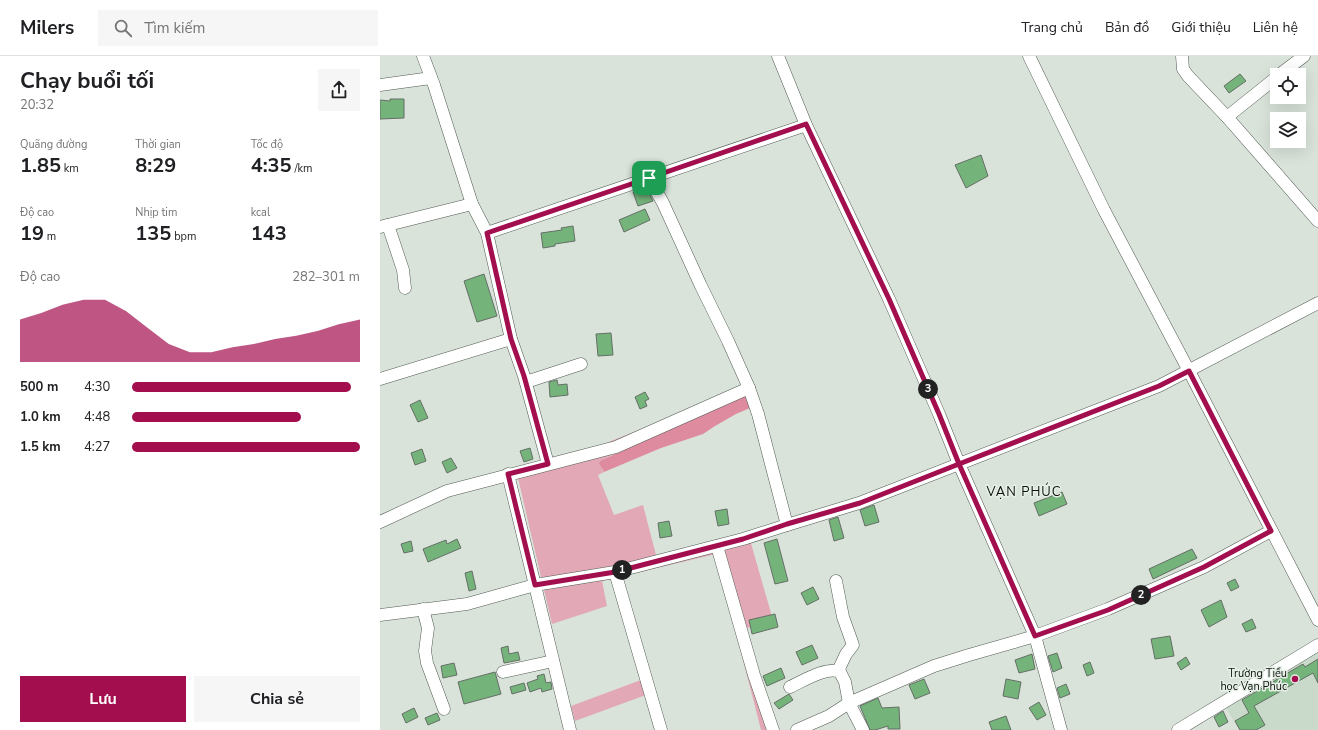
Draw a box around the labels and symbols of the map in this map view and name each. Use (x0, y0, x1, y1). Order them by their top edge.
pin (632, 161, 666, 195)
pin: 3 (918, 379, 938, 399)
district label: VẠN PHÚC (985, 482, 1062, 501)
pin: 1 (612, 560, 632, 580)
pin: 2 (1131, 585, 1151, 605)
place label: Trường Tiểu học Vạn Phúc (1220, 666, 1287, 694)
marker: Trường Tiểu học Vạn Phúc (1290, 674, 1300, 684)

